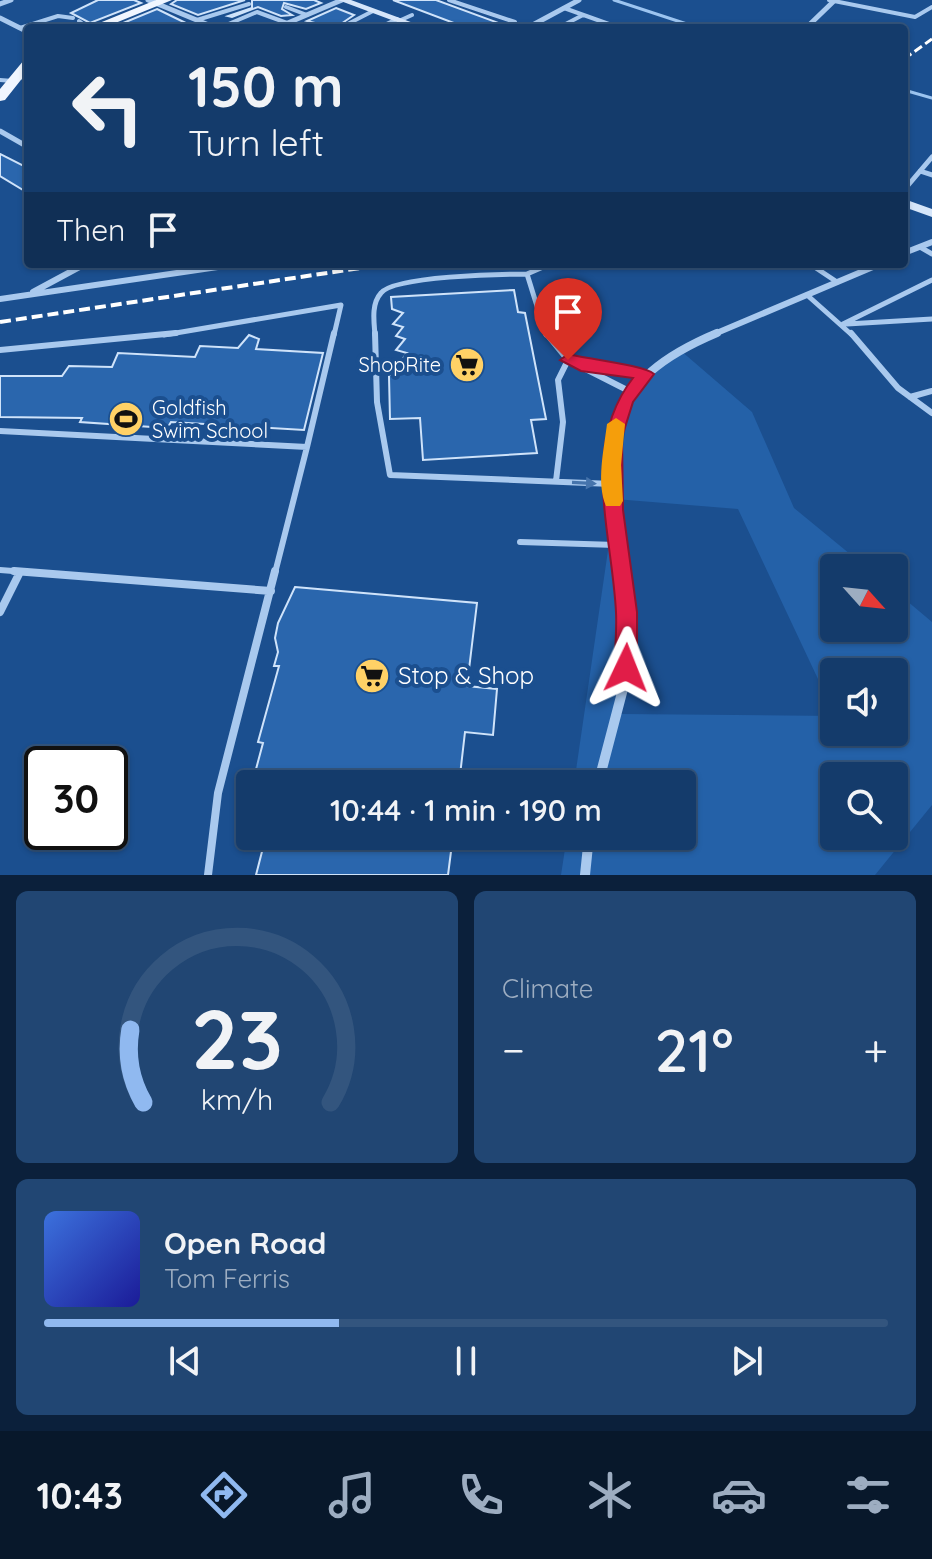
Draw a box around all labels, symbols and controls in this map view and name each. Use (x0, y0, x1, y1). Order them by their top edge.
text: 150 m (188, 51, 344, 121)
icon: left (56, 56, 160, 160)
text: Turn left (188, 120, 324, 165)
icon: arrive (141, 208, 185, 252)
text: Then (56, 211, 125, 249)
pin (534, 278, 602, 360)
icon: arrive (546, 290, 590, 334)
supermarket icon: ShopRite (448, 346, 486, 384)
place label: ShopRite (359, 352, 441, 377)
place label: Goldfish Swim School (152, 395, 268, 443)
sports icon: Goldfish Swim School (107, 400, 145, 438)
one-way arrow (572, 477, 597, 490)
north arrow (820, 554, 908, 642)
map controls (820, 554, 908, 850)
position arrow (584, 626, 668, 710)
supermarket icon: Stop & Shop (353, 657, 391, 695)
button: sound (820, 658, 908, 746)
place label: Stop & Shop (398, 660, 534, 690)
speed limit sign: 30 (24, 746, 128, 850)
button: search (820, 762, 908, 850)
text: 10:44 · 1 min · 190 m (330, 791, 602, 829)
text: Climate (502, 972, 593, 1005)
text: 23 (191, 986, 283, 1090)
text: 21° (654, 1012, 734, 1087)
text: − (502, 1022, 525, 1077)
text: + (863, 1022, 888, 1077)
text: km/h (201, 1081, 273, 1117)
text: Open Road (164, 1224, 326, 1262)
text: Tom Ferris (164, 1262, 290, 1295)
icon: previous (163, 1339, 207, 1383)
icon: pause (444, 1339, 488, 1383)
icon: next (725, 1339, 769, 1383)
icon: directions (196, 1467, 252, 1523)
icon: music (324, 1467, 380, 1523)
icon: phone (453, 1467, 509, 1523)
icon: climate (582, 1467, 638, 1523)
icon: car (711, 1467, 767, 1523)
icon: filters (840, 1467, 896, 1523)
text: 10:43 (36, 1473, 123, 1518)

